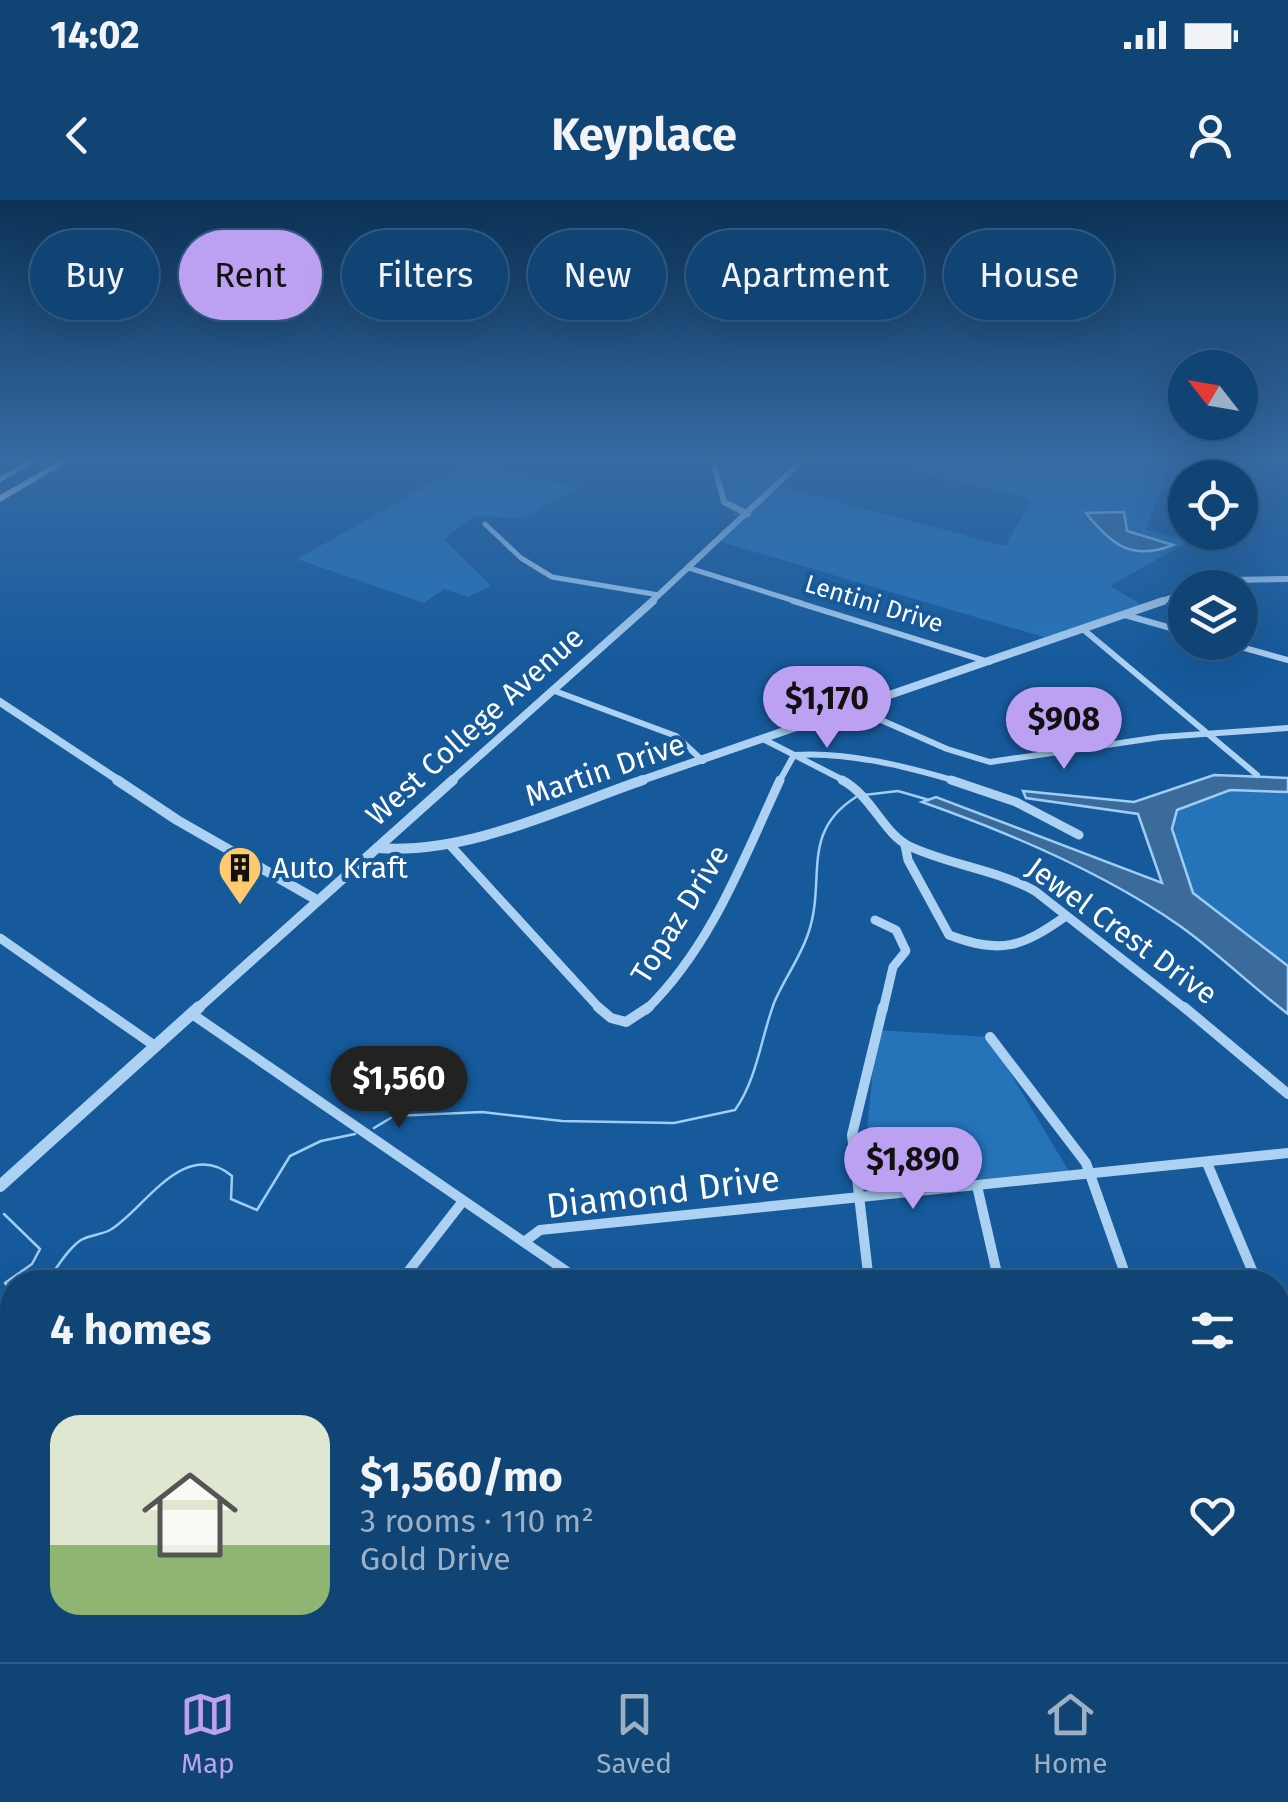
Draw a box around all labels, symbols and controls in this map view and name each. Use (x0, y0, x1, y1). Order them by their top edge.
text: 14:02 (50, 12, 140, 58)
icon: back (50, 108, 105, 163)
text: Keyplace (551, 108, 737, 162)
icon: person (1183, 108, 1238, 163)
chip: Buy (30, 230, 159, 320)
chip: Rent (179, 230, 322, 320)
chip: Filters (342, 230, 508, 320)
chip: New (528, 230, 666, 320)
chip: Apartment (686, 230, 924, 320)
chip: House (944, 230, 1114, 320)
north arrow (1168, 350, 1258, 440)
map controls (1168, 350, 1258, 660)
button: locate (1168, 460, 1258, 550)
street label: Lentini Drive (801, 569, 947, 639)
button: layers (1168, 570, 1258, 660)
street label: West College Avenue (359, 619, 591, 833)
pin: $1,170 (746, 666, 908, 751)
text: $1,170 (785, 679, 869, 717)
pin: $908 (1005, 687, 1123, 772)
text: $908 (1028, 700, 1100, 738)
street label: Martin Drive (520, 726, 690, 814)
street label: Topaz Drive (623, 838, 737, 990)
building icon: Auto Kraft (217, 845, 263, 906)
place label: Auto Kraft (272, 850, 408, 886)
street label: Jewel Crest Drive (1020, 850, 1224, 1012)
pin: $1,560 (318, 1046, 480, 1131)
text: $1,560 (352, 1059, 446, 1097)
pin: $1,890 (832, 1127, 994, 1212)
text: $1,890 (866, 1140, 960, 1178)
street label: Diamond Drive (544, 1157, 782, 1227)
icon: filters (1185, 1303, 1240, 1358)
text: 4 homes (50, 1305, 211, 1355)
text: $1,560/mo (360, 1452, 563, 1502)
icon: home (130, 1455, 250, 1575)
icon: heart (1185, 1488, 1240, 1543)
text: 3 rooms · 110 m² (360, 1502, 594, 1540)
text: Gold Drive (360, 1540, 511, 1578)
tab: Map (180, 1687, 235, 1780)
tab: Saved (596, 1687, 672, 1780)
tab: Home (1033, 1687, 1108, 1780)

